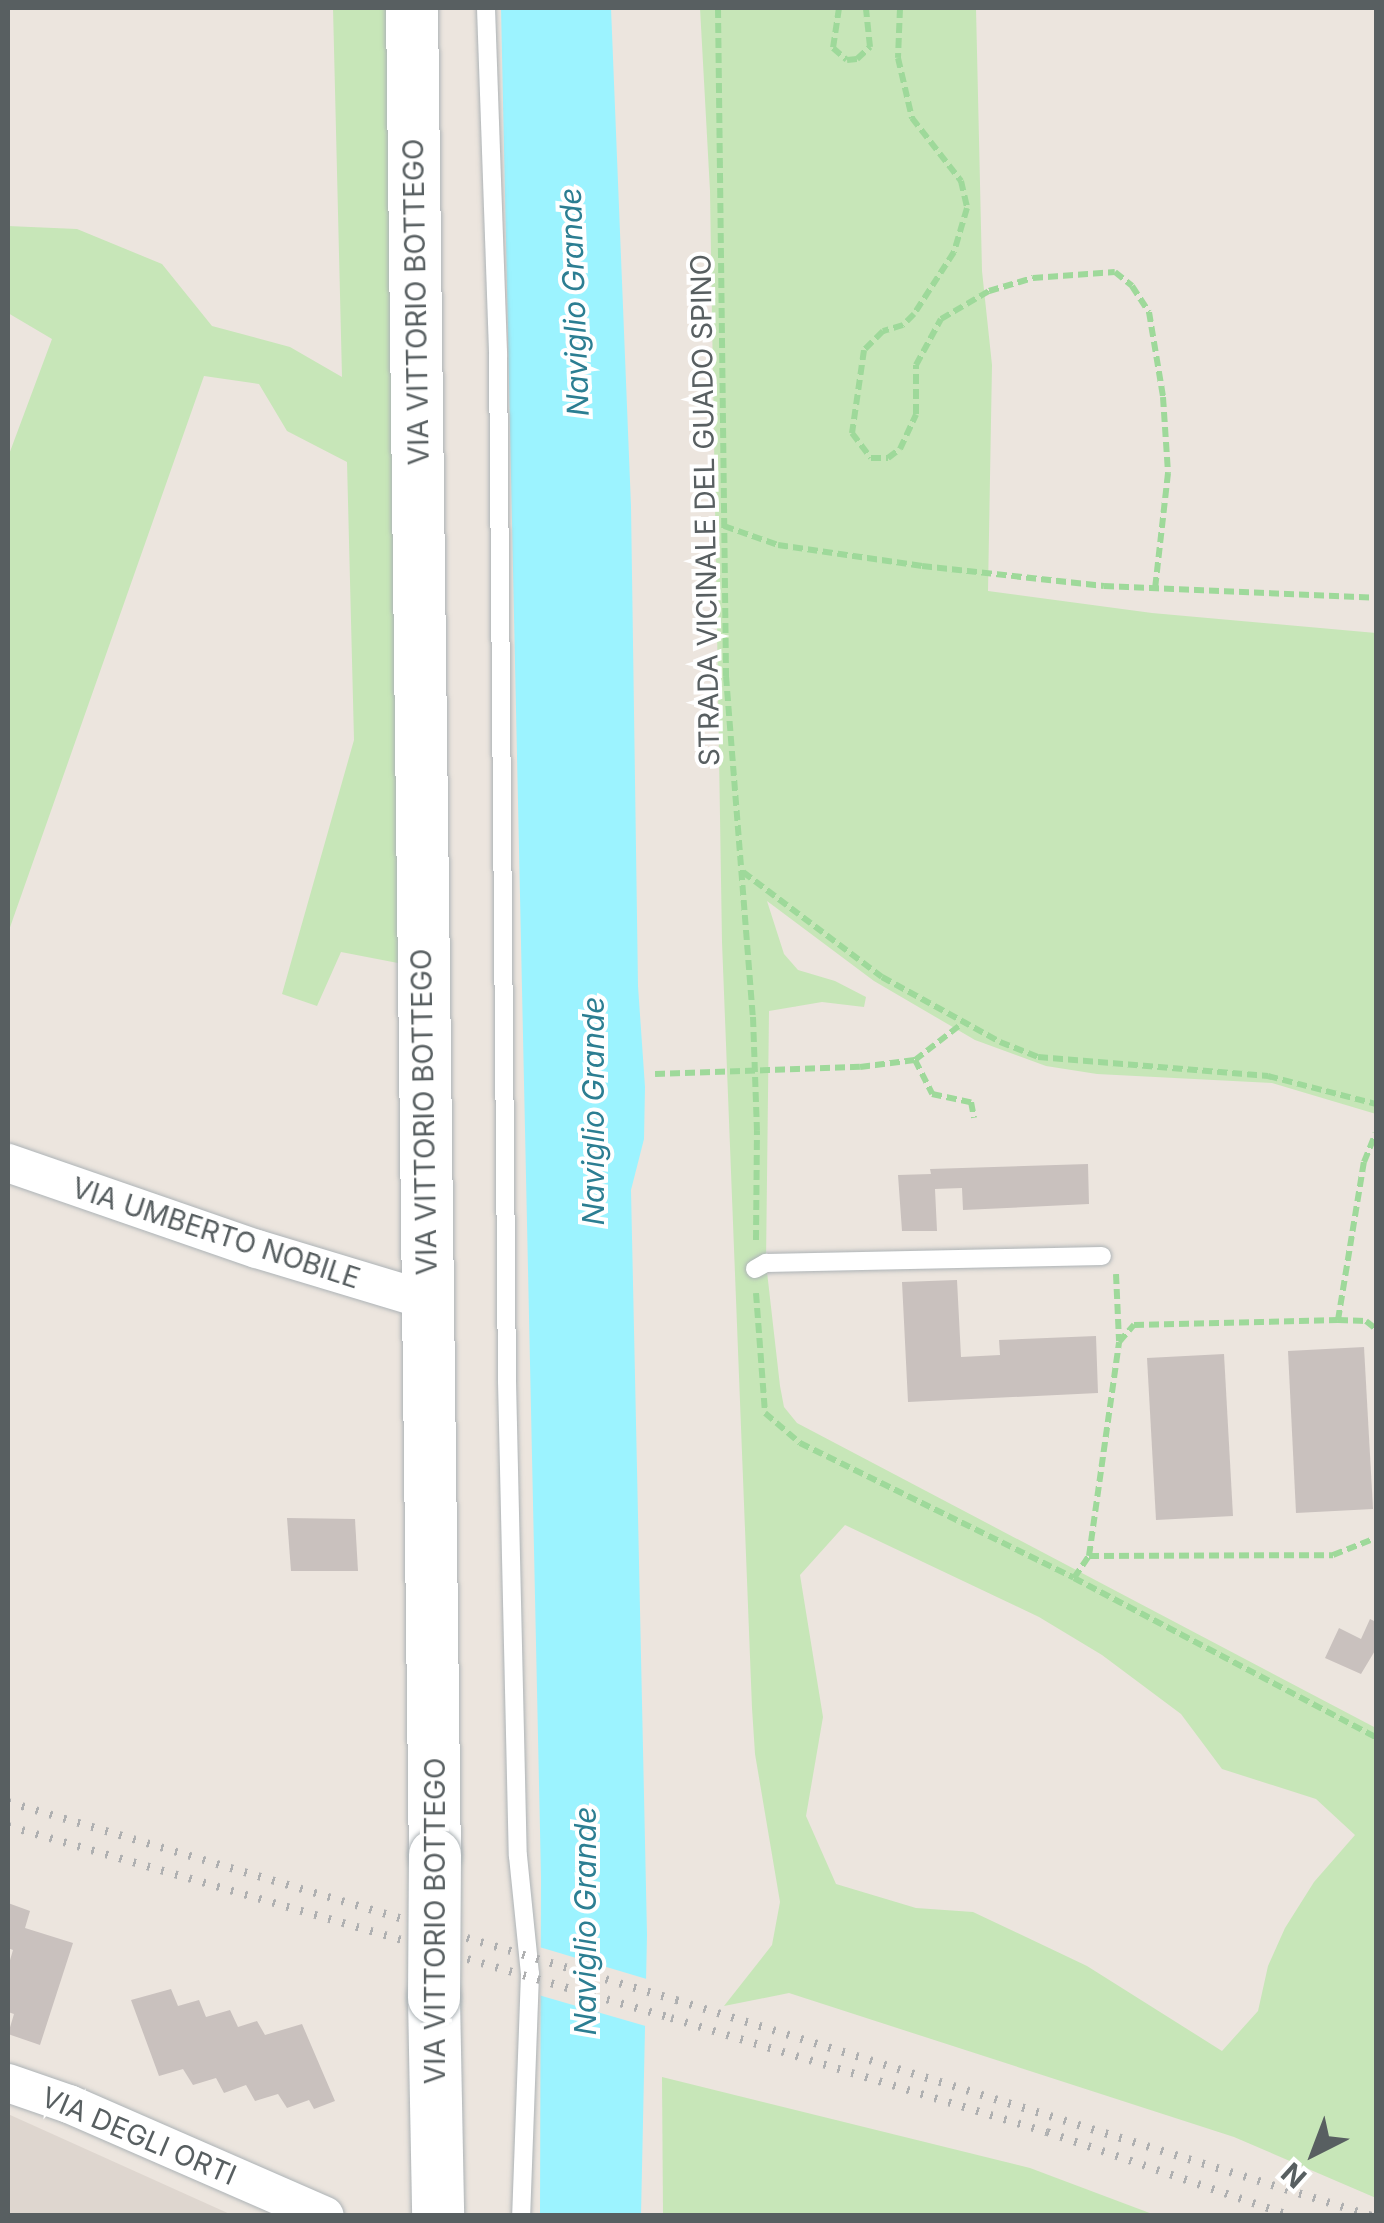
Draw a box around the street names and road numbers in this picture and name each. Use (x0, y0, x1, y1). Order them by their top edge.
street label: VIA VITTORIO BOTTEGO (396, 138, 436, 466)
street label: STRADA VICINALE DEL GUADO SPINO (684, 254, 726, 766)
street label: VIA VITTORIO BOTTEGO (404, 948, 444, 1276)
street label: VIA UMBERTO NOBILE (68, 1171, 364, 1295)
street label: VIA VITTORIO BOTTEGO (418, 1758, 452, 2084)
street label: VIA DEGLI ORTI (37, 2080, 241, 2192)

